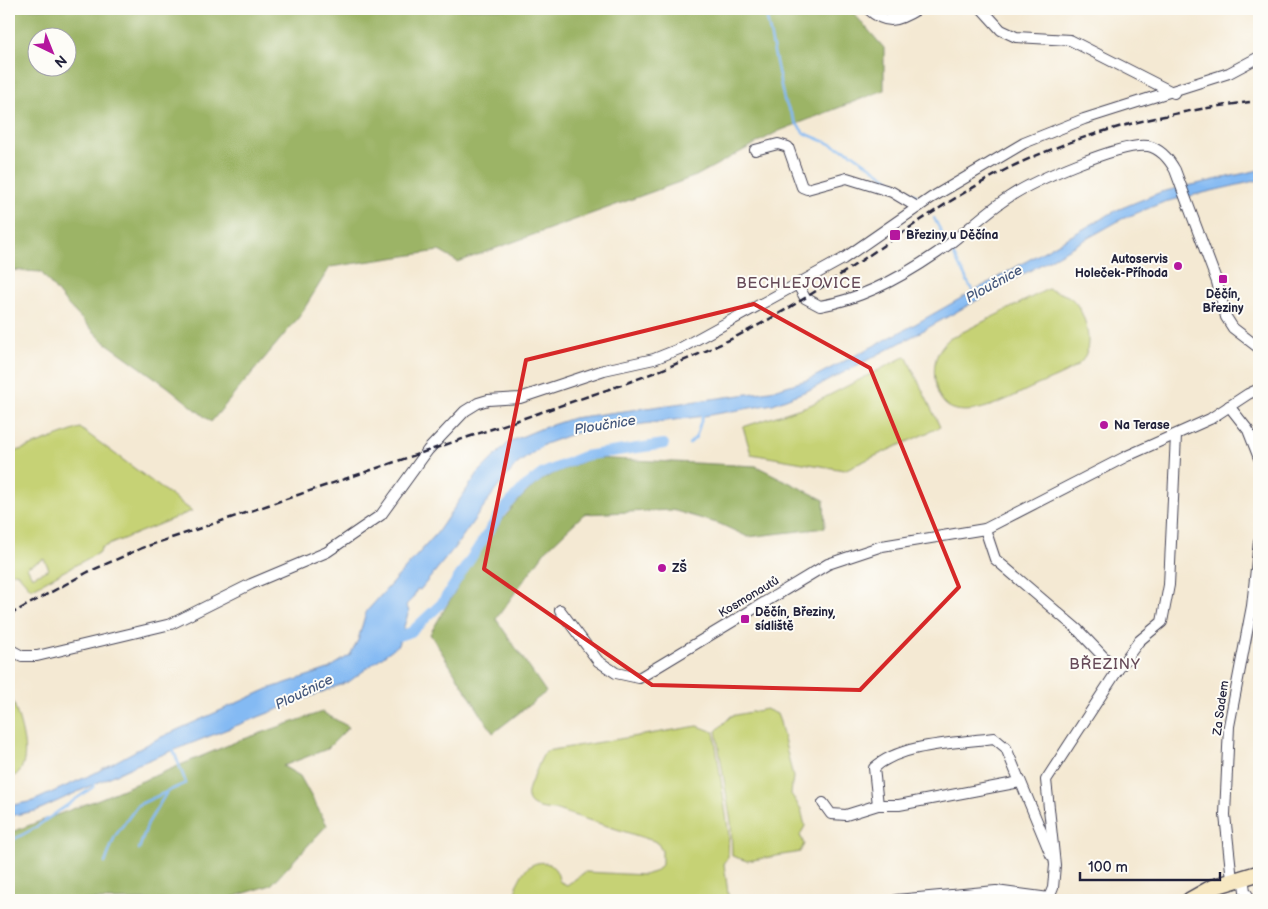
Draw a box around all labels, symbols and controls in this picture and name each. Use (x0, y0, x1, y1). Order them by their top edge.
north arrow (28, 28, 78, 78)
text: N (51, 51, 70, 71)
marker: Březiny u Děčína (888, 228, 902, 242)
place label: Březiny u Děčína (906, 228, 999, 243)
place label: Autoservis Holeček-Příhoda (1075, 252, 1168, 281)
marker: Autoservis Holeček-Příhoda (1172, 260, 1184, 272)
water label: Ploučnice (963, 262, 1025, 306)
marker: Děčín, Březiny (1217, 273, 1229, 285)
district label: BECHLEJOVICE (736, 274, 862, 293)
place label: Děčín, Březiny (1203, 287, 1244, 316)
water label: Ploučnice (573, 412, 637, 438)
place label: Na Terase (1114, 418, 1170, 433)
marker: Na Terase (1098, 419, 1110, 431)
place label: ZŠ (672, 559, 687, 576)
marker: ZŠ (656, 562, 668, 574)
street label: Kosmonautů (716, 573, 782, 621)
place label: Děčín, Březiny, sídliště (755, 605, 836, 634)
marker: Děčín, Březiny, sídliště (739, 613, 751, 625)
district label: BŘEZINY (1069, 655, 1141, 674)
water label: Ploučnice (272, 671, 336, 713)
street label: Za Sadem (1210, 680, 1232, 737)
scale bar (1080, 849, 1220, 881)
text: 100 m (1088, 858, 1128, 877)

